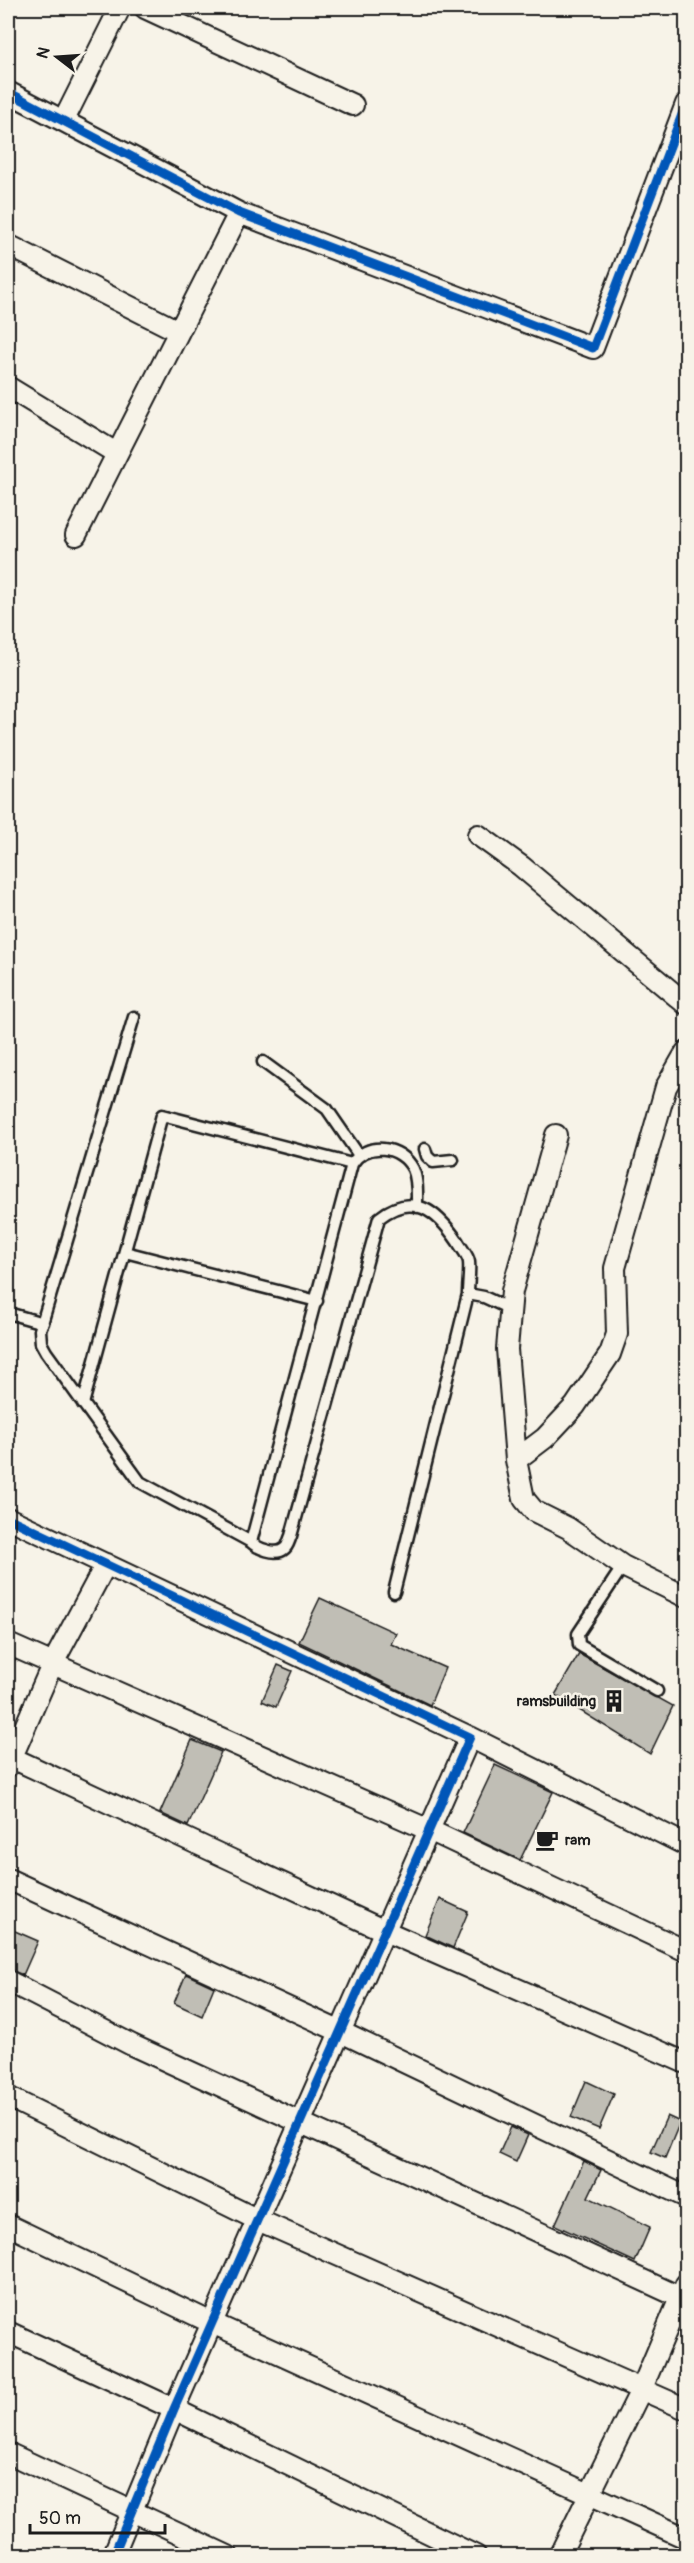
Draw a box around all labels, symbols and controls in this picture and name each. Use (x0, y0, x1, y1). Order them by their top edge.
north arrow (27, 27, 87, 87)
text: N (32, 45, 55, 61)
building icon: ramsbuilding (601, 1688, 627, 1714)
place label: ramsbuilding (517, 1692, 596, 1711)
cafe icon: ram (534, 1827, 560, 1853)
place label: ram (565, 1831, 591, 1850)
scale bar (30, 2497, 165, 2535)
text: 50 m (39, 2507, 81, 2530)

